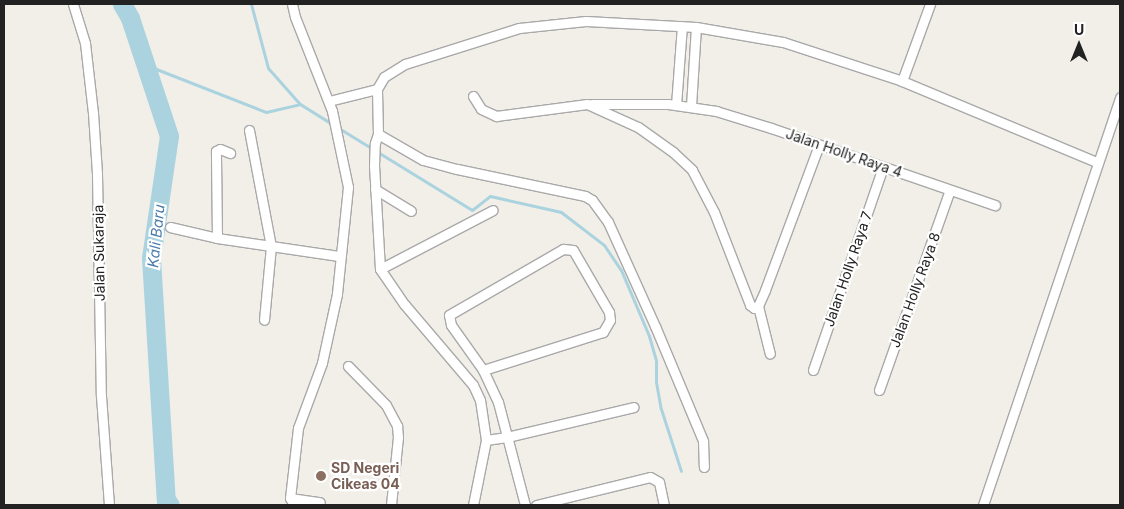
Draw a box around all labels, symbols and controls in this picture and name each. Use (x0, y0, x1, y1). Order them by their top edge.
north arrow (1054, 20, 1104, 70)
text: U (1074, 21, 1084, 38)
street label: Jalan Holly Raya 4 (784, 125, 904, 181)
water label: Kali Baru (144, 203, 168, 269)
street label: Jalan Sukaraja (90, 205, 108, 301)
street label: Jalan Holly Raya 7 (820, 209, 876, 329)
street label: Jalan Holly Raya 8 (886, 230, 944, 350)
place label: SD Negeri Cikeas 04 (331, 460, 400, 492)
marker: SD Negeri Cikeas 04 (315, 470, 327, 482)

